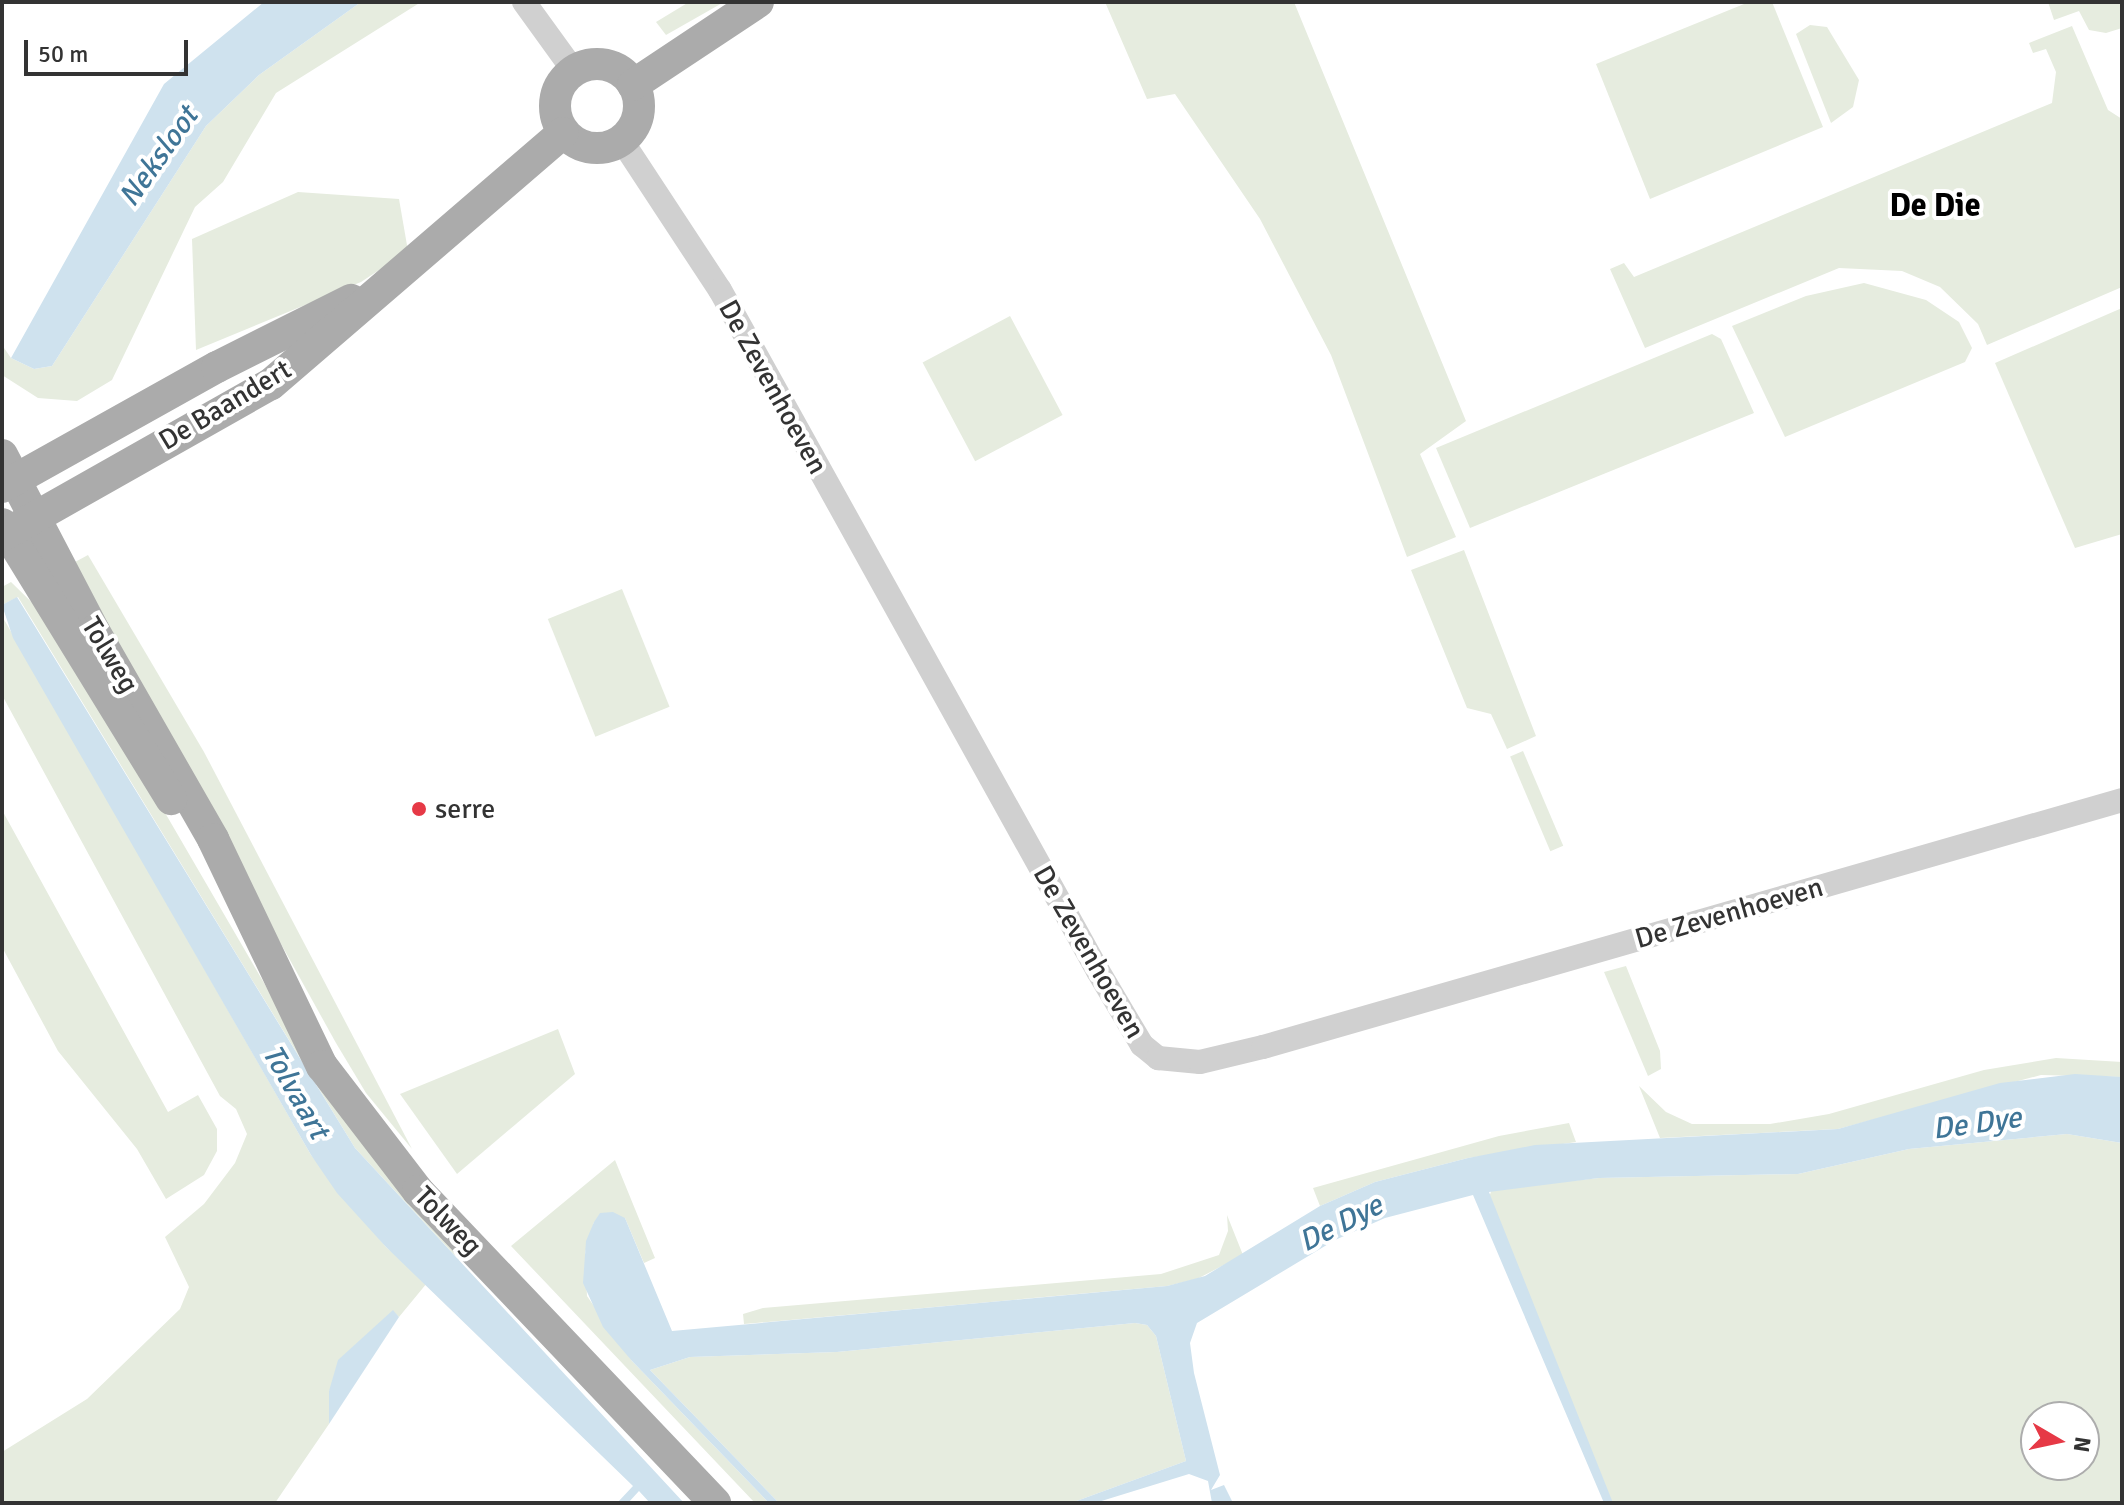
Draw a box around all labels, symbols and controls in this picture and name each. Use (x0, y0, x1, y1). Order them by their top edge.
scale bar (28, 24, 192, 74)
text: 50 m (38, 39, 88, 69)
water label: Neksloot (112, 100, 206, 214)
district label: De Die (1889, 187, 1981, 225)
street label: De Zevenhoeven (711, 294, 835, 480)
street label: De Baandert (153, 352, 297, 458)
street label: Tolweg (74, 611, 146, 699)
place label: serre (435, 792, 495, 826)
marker: serre (410, 800, 428, 818)
street label: De Zevenhoeven (1026, 860, 1152, 1044)
street label: De Zevenhoeven (1631, 870, 1827, 956)
water label: Tolvaart (254, 1039, 336, 1145)
water label: De Dye (1930, 1100, 2024, 1148)
street label: Tolweg (407, 1180, 489, 1262)
water label: De Dye (1293, 1188, 1389, 1260)
north arrow (2020, 1401, 2100, 1481)
text: N (2068, 1435, 2097, 1454)

